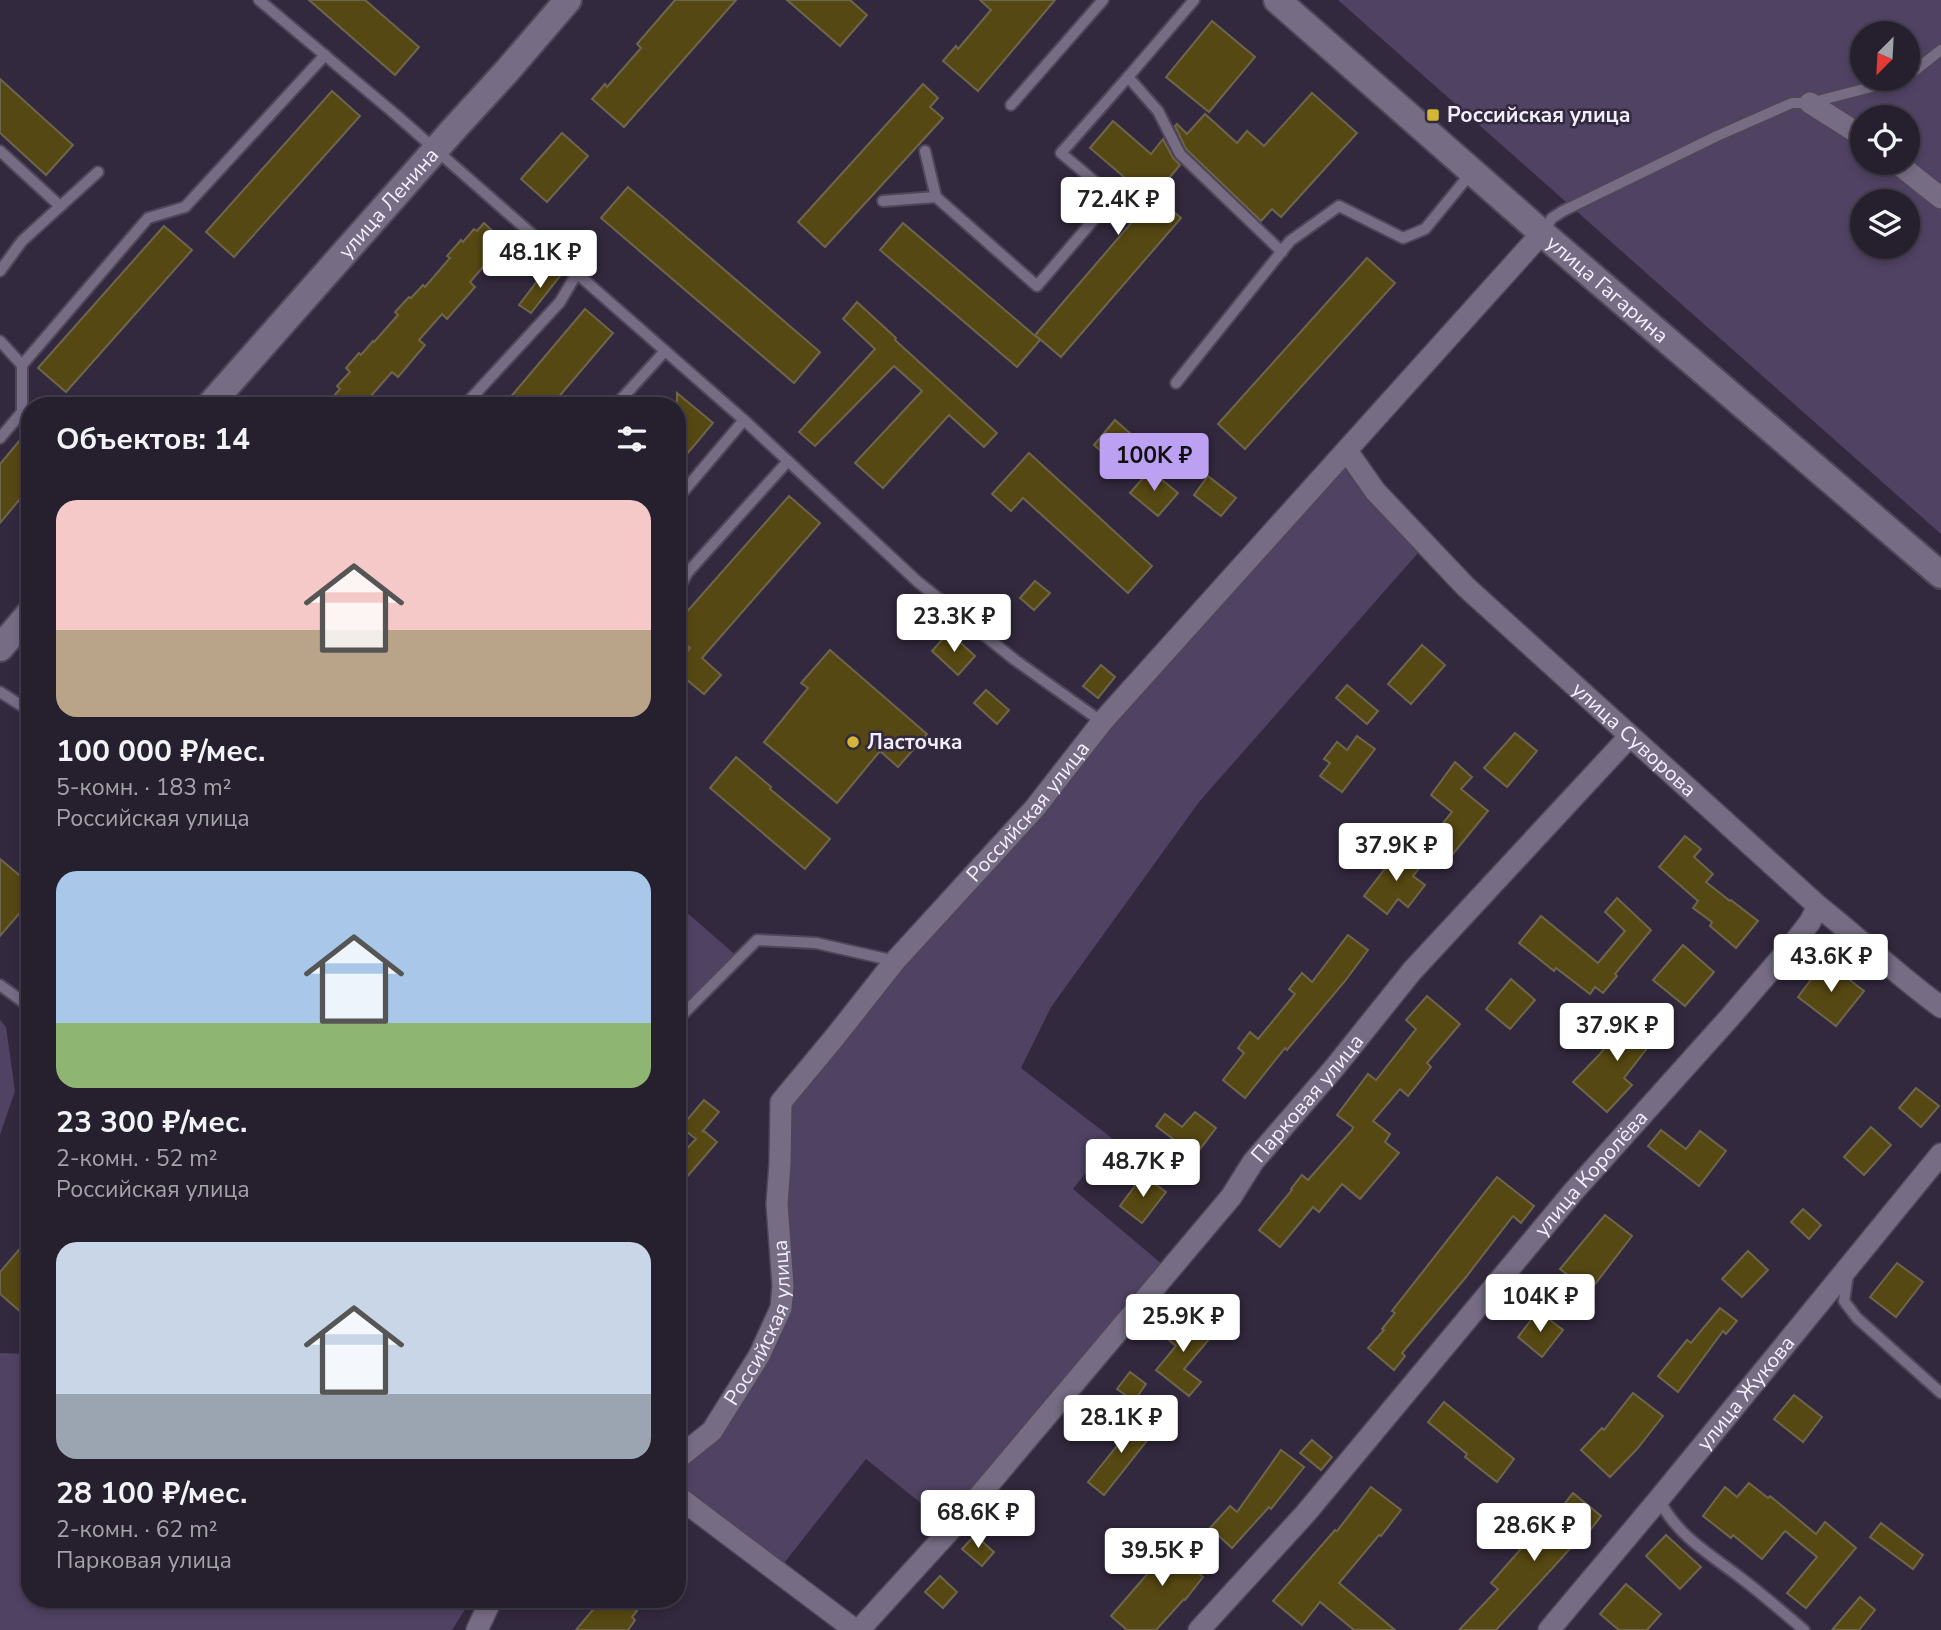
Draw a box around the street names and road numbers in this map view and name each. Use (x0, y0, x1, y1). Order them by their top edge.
street label: улица Ленина (332, 142, 445, 264)
street label: улица Гагарина (1540, 229, 1674, 349)
street label: улица Суворова (1566, 675, 1703, 803)
street label: Российская улица (960, 735, 1096, 888)
street label: Парковая улица (1245, 1028, 1370, 1169)
street label: улица Королёва (1528, 1104, 1654, 1242)
street label: Российская улица (718, 1239, 797, 1411)
street label: улица Жукова (1690, 1330, 1801, 1456)

